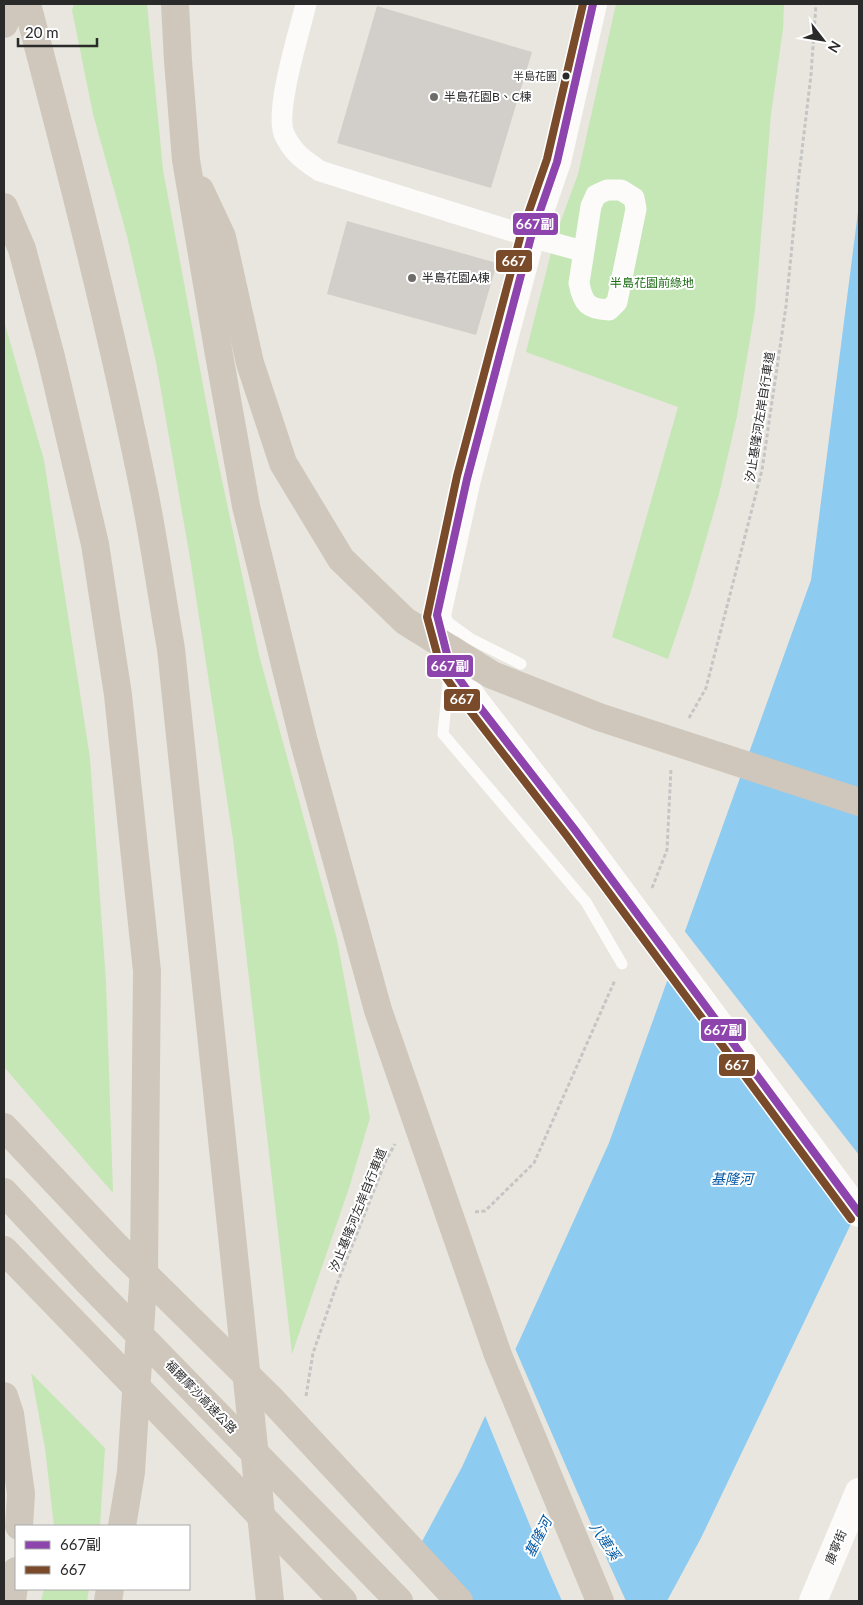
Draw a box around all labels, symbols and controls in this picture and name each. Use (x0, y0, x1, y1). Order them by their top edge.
scale bar (18, 15, 96, 47)
north arrow (798, 15, 848, 65)
text: 20 m (25, 23, 59, 41)
text: N (825, 38, 845, 56)
place label: 半島花園 (513, 69, 557, 82)
marker: 半島花園 (561, 71, 571, 81)
place label: 半島花園B、C棟 (444, 89, 532, 104)
marker: 半島花園B、C棟 (428, 91, 440, 103)
line badge: 667副 (512, 212, 559, 236)
text: 667副 (516, 215, 554, 232)
line badge: 667 (495, 249, 533, 273)
text: 667 (502, 252, 526, 269)
place label: 半島花園A棟 (422, 270, 490, 285)
marker: 半島花園A棟 (406, 272, 418, 284)
park label: 半島花園前綠地 (610, 275, 694, 290)
street label: 汐止基隆河左岸自行車道 (742, 351, 777, 483)
line badge: 667副 (426, 654, 474, 678)
text: 667副 (431, 657, 469, 674)
line badge: 667 (443, 688, 481, 712)
text: 667 (450, 690, 474, 707)
line badge: 667副 (700, 1018, 747, 1042)
text: 667副 (704, 1021, 742, 1038)
line badge: 667 (718, 1053, 756, 1077)
text: 667 (725, 1056, 749, 1073)
street label: 汐止基隆河左岸自行車道 (326, 1146, 389, 1274)
water label: 基隆河 (711, 1170, 756, 1187)
street label: 福爾摩沙高速公路 (163, 1357, 240, 1436)
water label: 基隆河 (520, 1512, 556, 1559)
water label: 八連溪 (587, 1519, 625, 1565)
legend (15, 1525, 190, 1590)
street label: 康寧街 (822, 1527, 849, 1566)
text: 667副 (60, 1535, 101, 1553)
text: 667 (60, 1560, 86, 1578)

